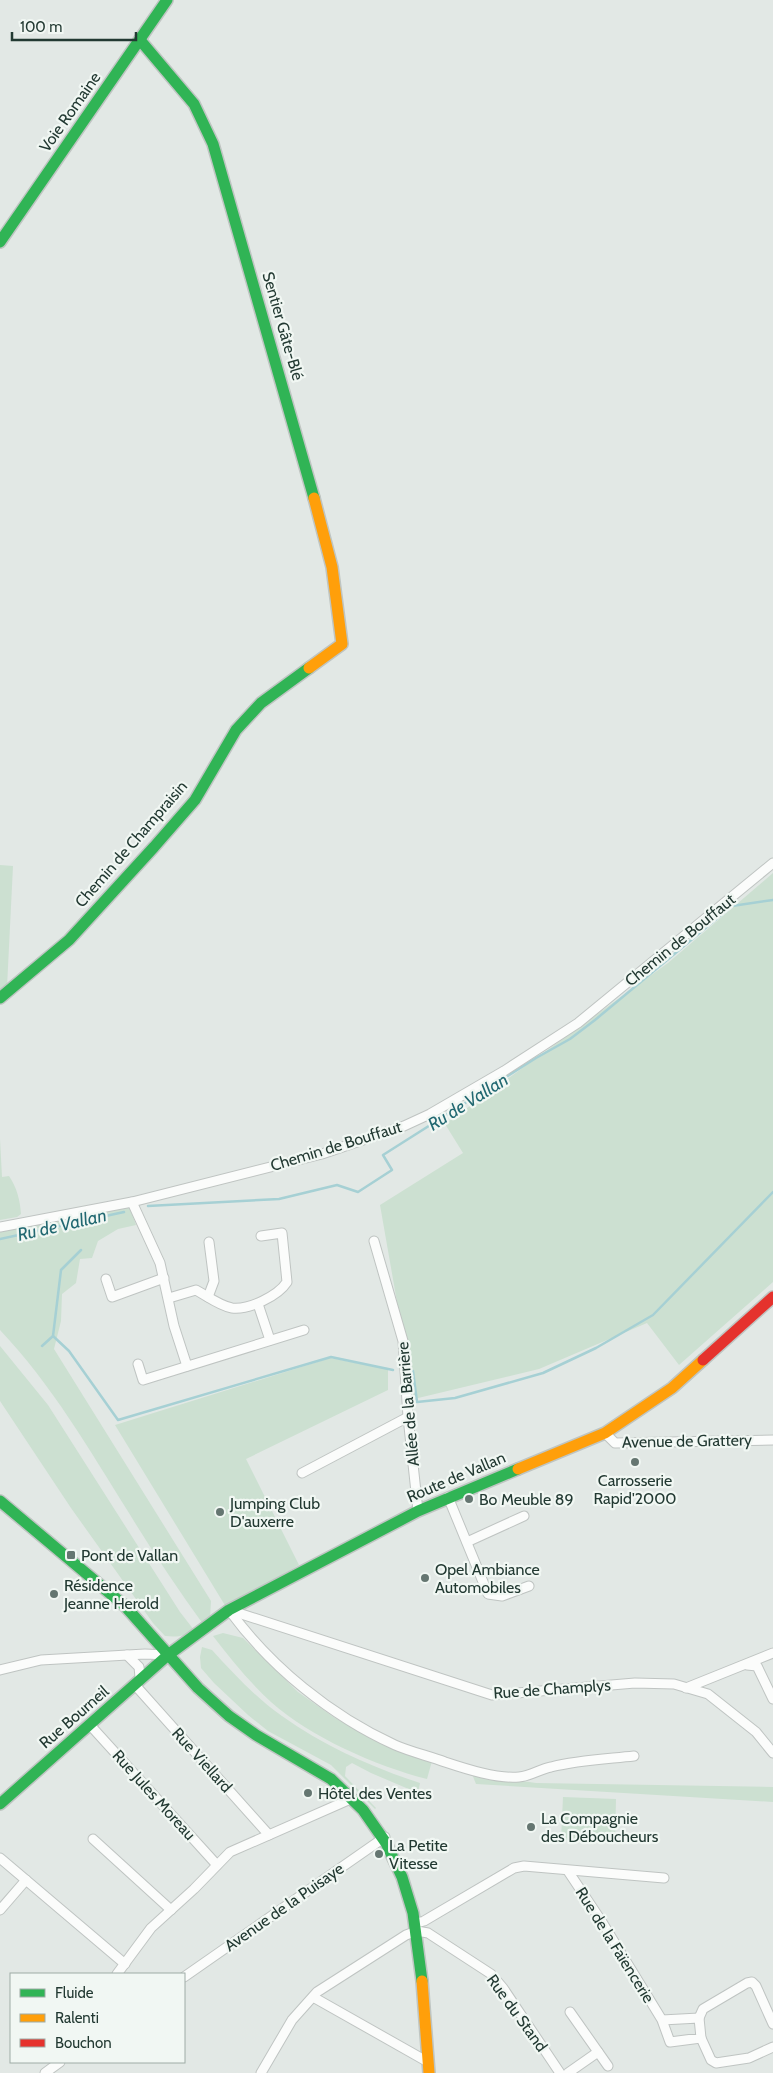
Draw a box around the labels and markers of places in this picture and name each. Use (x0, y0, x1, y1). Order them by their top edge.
marker: Carrosserie Rapid'2000 (629, 1456, 641, 1468)
place label: Carrosserie Rapid'2000 (593, 1471, 677, 1508)
place label: Bo Meuble 89 (479, 1490, 573, 1509)
marker: Bo Meuble 89 (463, 1493, 475, 1505)
place label: Jumping Club D'auxerre (229, 1494, 320, 1531)
marker: Jumping Club D'auxerre (214, 1506, 226, 1518)
place label: Pont de Vallan (81, 1546, 178, 1565)
marker: Pont de Vallan (65, 1549, 77, 1561)
place label: Opel Ambiance Automobiles (435, 1560, 540, 1597)
marker: Opel Ambiance Automobiles (419, 1572, 431, 1584)
place label: Résidence Jeanne Herold (63, 1576, 159, 1613)
marker: Résidence Jeanne Herold (48, 1588, 60, 1600)
place label: Hôtel des Ventes (318, 1784, 432, 1803)
marker: Hôtel des Ventes (302, 1787, 314, 1799)
place label: La Compagnie des Déboucheurs (541, 1809, 659, 1846)
marker: La Compagnie des Déboucheurs (525, 1821, 537, 1833)
place label: La Petite Vitesse (389, 1836, 448, 1873)
marker: La Petite Vitesse (373, 1848, 385, 1860)

